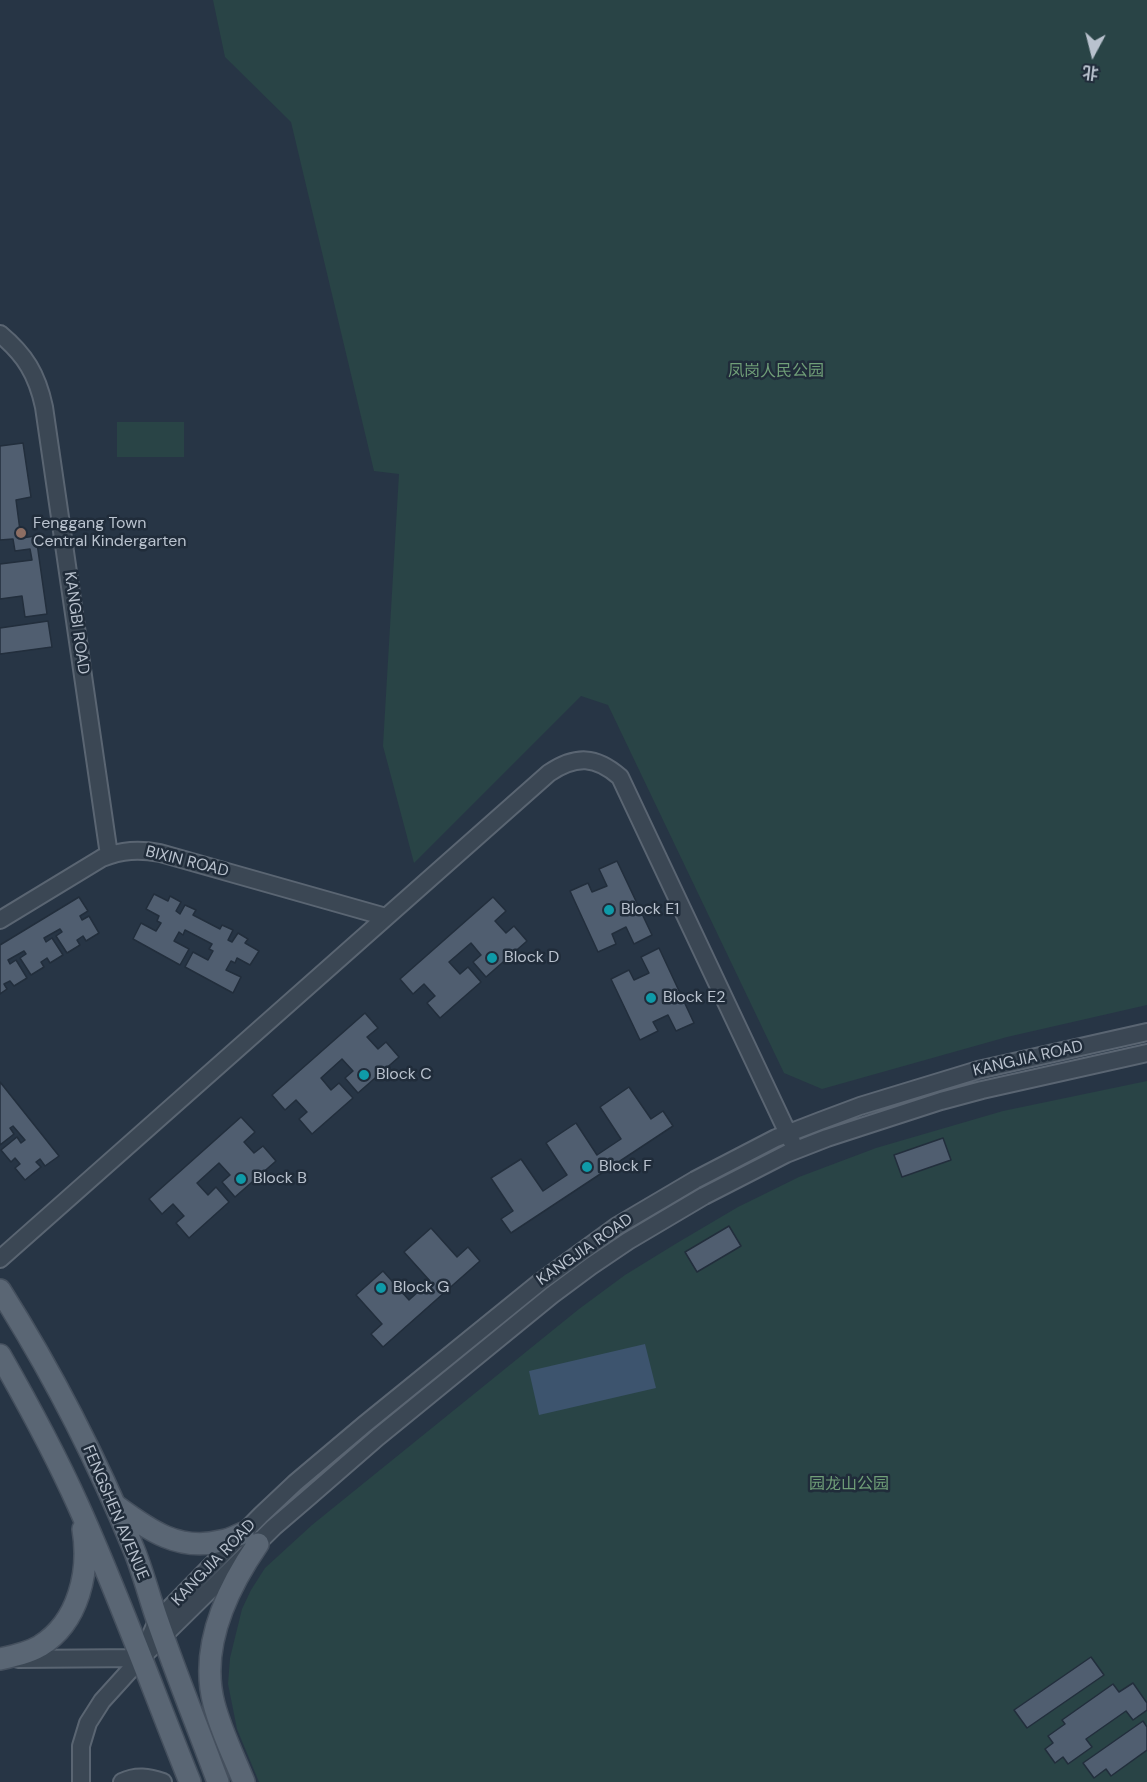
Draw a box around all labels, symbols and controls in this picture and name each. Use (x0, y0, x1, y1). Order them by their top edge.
north arrow (1063, 24, 1123, 84)
text: 北 (1082, 61, 1100, 84)
park label: 凤岗人民公园 (728, 362, 824, 382)
place label: Fenggang Town Central Kindergarten (33, 514, 187, 552)
marker: Fenggang Town Central Kindergarten (14, 526, 28, 540)
street label: KANGBI ROAD (59, 570, 93, 676)
street label: BIXIN ROAD (144, 842, 230, 882)
place label: Block E1 (621, 900, 679, 920)
marker: Block E1 (602, 903, 616, 917)
place label: Block D (504, 948, 559, 968)
marker: Block D (485, 951, 499, 965)
place label: Block E2 (663, 988, 725, 1008)
marker: Block E2 (644, 991, 658, 1005)
street label: KANGJIA ROAD (971, 1037, 1085, 1081)
place label: Block C (376, 1065, 432, 1085)
marker: Block C (357, 1068, 371, 1082)
place label: Block F (599, 1157, 652, 1177)
marker: Block F (580, 1160, 594, 1174)
place label: Block B (253, 1169, 307, 1189)
marker: Block B (234, 1172, 248, 1186)
street label: KANGJIA ROAD (533, 1210, 637, 1290)
place label: Block G (393, 1278, 449, 1298)
marker: Block G (374, 1281, 388, 1295)
street label: FENGSHEN AVENUE (78, 1443, 152, 1583)
park label: 园龙山公园 (809, 1475, 889, 1495)
street label: KANGJIA ROAD (168, 1516, 260, 1610)

